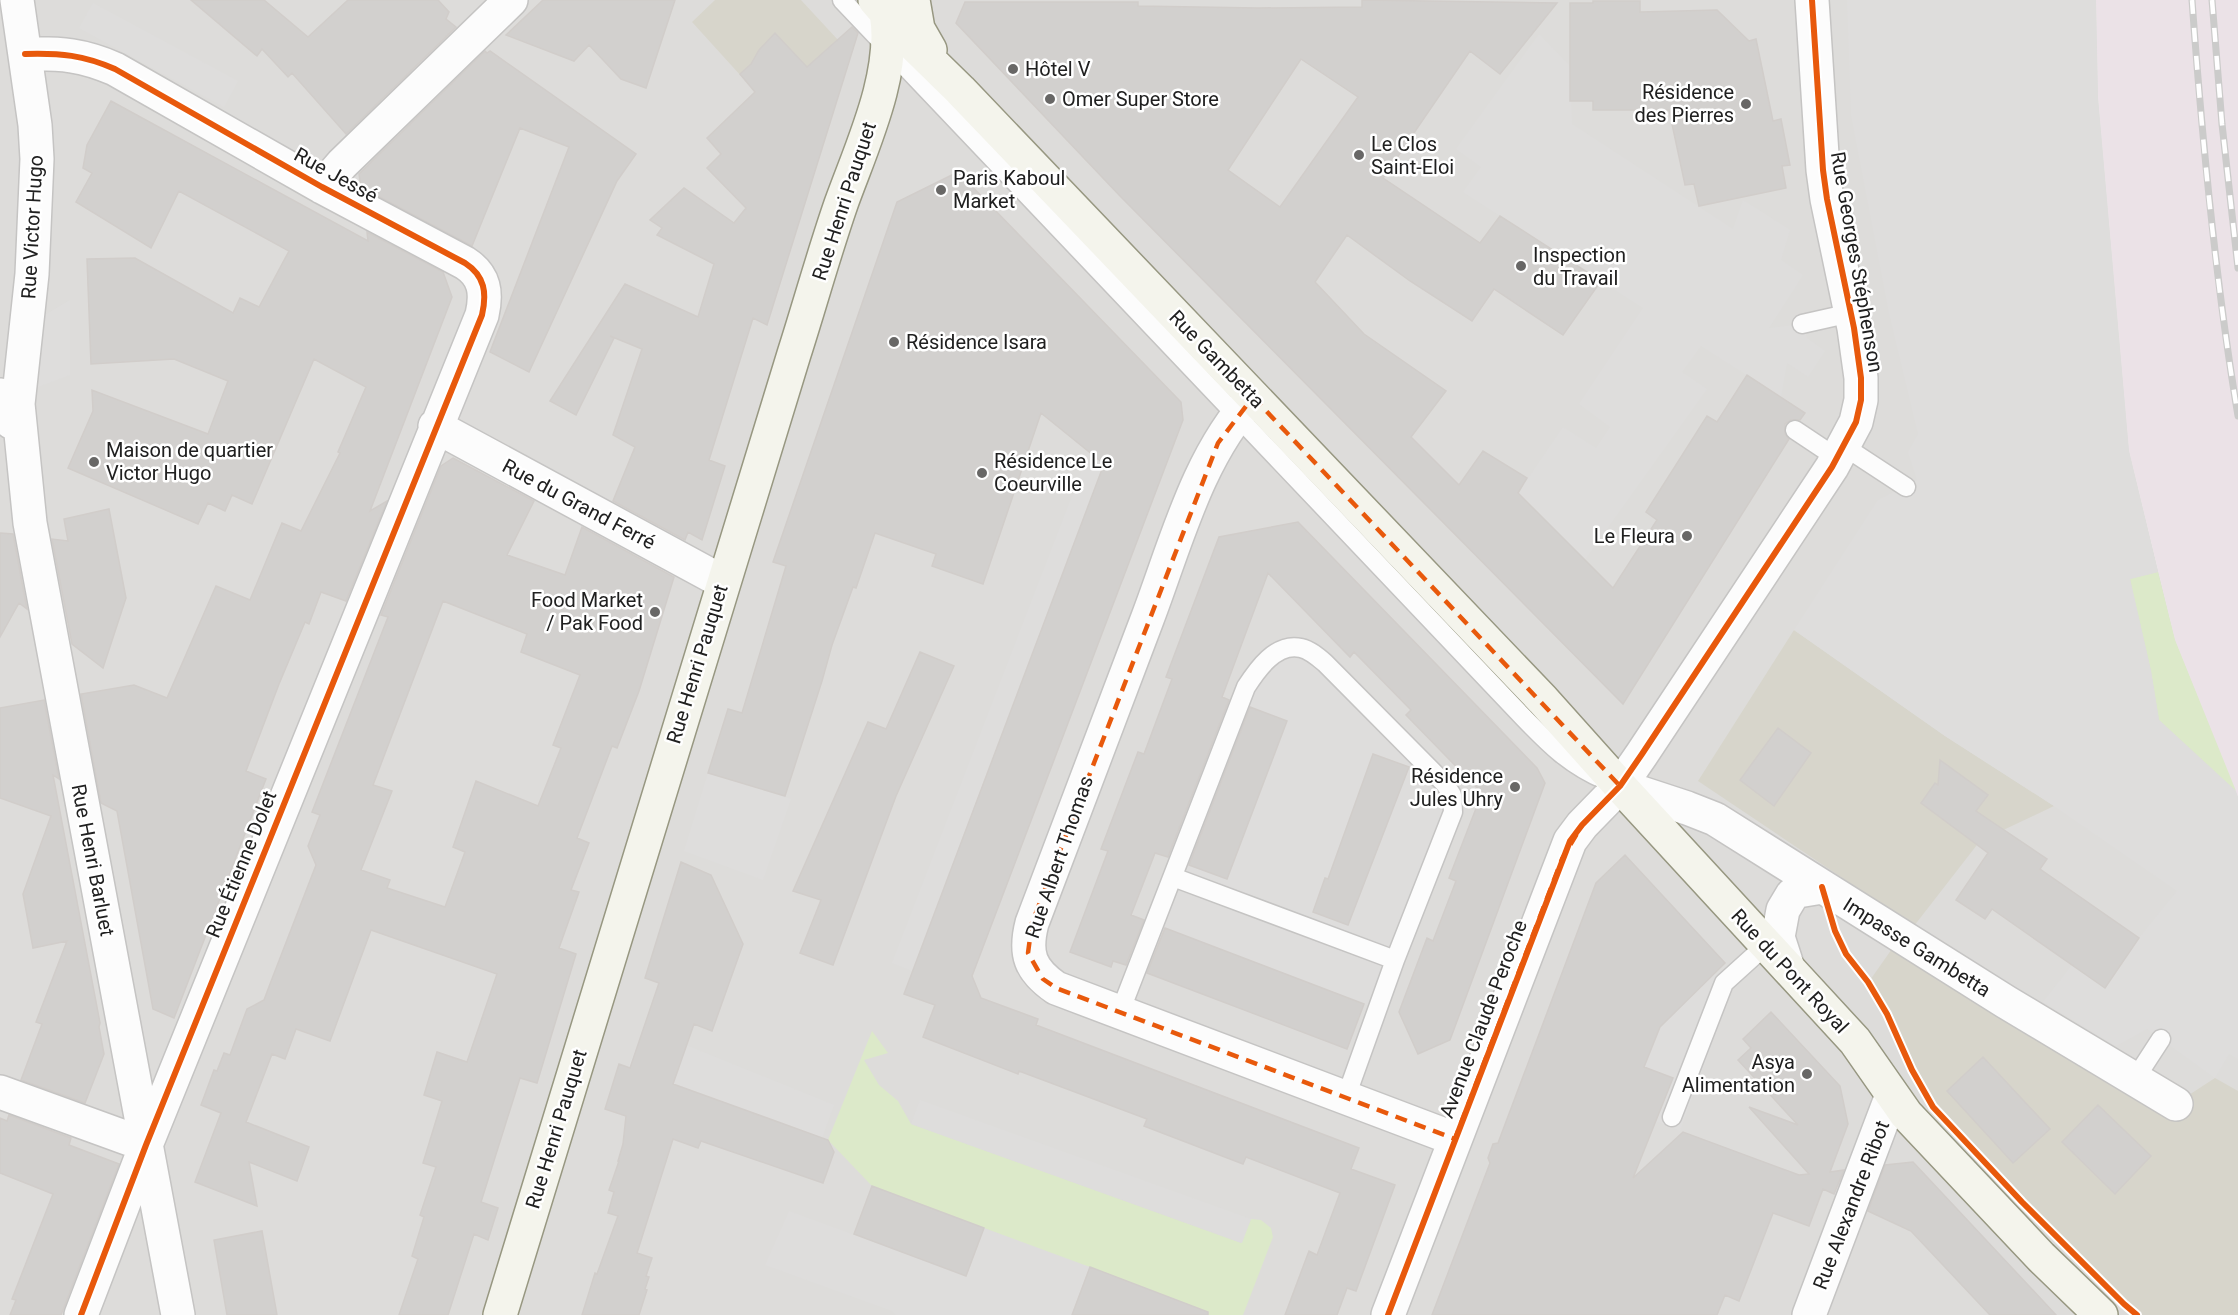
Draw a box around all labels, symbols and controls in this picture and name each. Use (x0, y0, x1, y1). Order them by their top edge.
place label: Hôtel V (1025, 57, 1091, 81)
marker: Hôtel V (1006, 62, 1020, 76)
place label: Résidence des Pierres (1634, 80, 1734, 127)
place label: Omer Super Store (1062, 87, 1219, 111)
marker: Omer Super Store (1043, 92, 1057, 106)
marker: Résidence des Pierres (1739, 97, 1753, 111)
street label: Rue Henri Pauquet (807, 119, 881, 283)
place label: Le Clos Saint-Eloi (1371, 132, 1454, 179)
street label: Rue Jessé (290, 142, 382, 208)
marker: Le Clos Saint-Eloi (1352, 148, 1366, 162)
street label: Rue Georges Stéphenson (1826, 150, 1888, 374)
street label: Rue Victor Hugo (16, 154, 48, 300)
place label: Paris Kaboul Market (953, 166, 1065, 213)
marker: Paris Kaboul Market (934, 183, 948, 197)
place label: Inspection du Travail (1533, 243, 1626, 290)
marker: Inspection du Travail (1514, 259, 1528, 273)
street label: Rue Gambetta (1164, 305, 1270, 413)
place label: Résidence Isara (906, 330, 1047, 354)
marker: Résidence Isara (887, 335, 901, 349)
place label: Maison de quartier Victor Hugo (106, 438, 273, 485)
place label: Résidence Le Coeurville (994, 449, 1112, 496)
street label: Rue du Grand Ferré (498, 454, 660, 554)
marker: Maison de quartier Victor Hugo (87, 455, 101, 469)
marker: Résidence Le Coeurville (975, 466, 989, 480)
place label: Le Fleura (1594, 524, 1675, 548)
marker: Le Fleura (1680, 529, 1694, 543)
street label: Rue Henri Pauquet (661, 581, 733, 747)
place label: Food Market / Pak Food (531, 588, 643, 635)
marker: Food Market / Pak Food (648, 605, 662, 619)
place label: Résidence Jules Uhry (1410, 764, 1504, 811)
street label: Rue Albert Thomas (1020, 773, 1098, 941)
marker: Résidence Jules Uhry (1508, 780, 1522, 794)
street label: Rue Henri Barluet (66, 782, 120, 938)
street label: Rue Étienne Dolet (201, 787, 281, 941)
street label: Impasse Gambetta (1839, 892, 1995, 1002)
street label: Rue du Pont Royal (1726, 904, 1854, 1038)
street label: Avenue Claude Peroche (1434, 917, 1532, 1121)
street label: Rue Henri Pauquet (520, 1046, 592, 1212)
place label: Asya Alimentation (1682, 1050, 1795, 1097)
marker: Asya Alimentation (1800, 1067, 1814, 1081)
street label: Rue Alexandre Ribot (1808, 1117, 1894, 1293)

